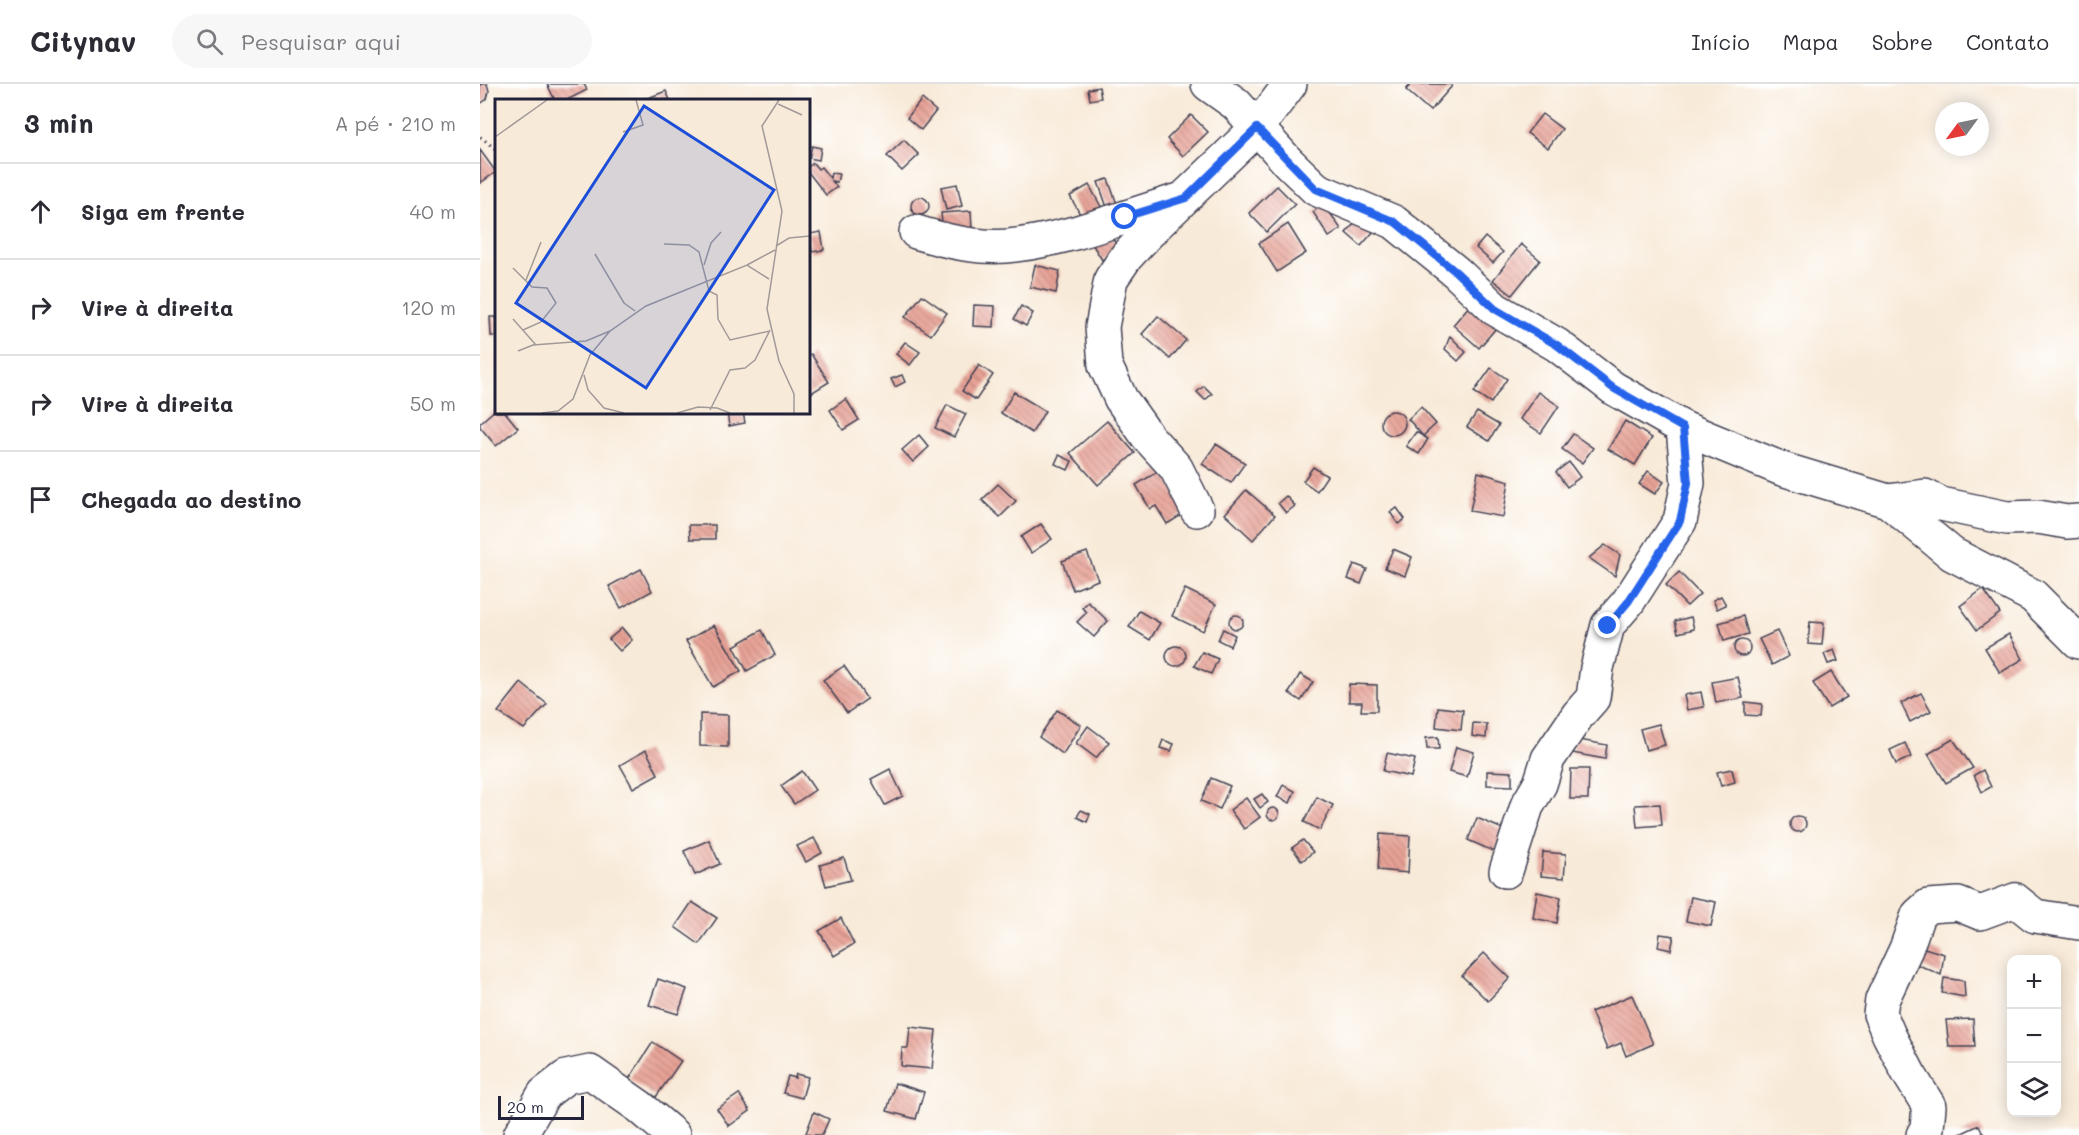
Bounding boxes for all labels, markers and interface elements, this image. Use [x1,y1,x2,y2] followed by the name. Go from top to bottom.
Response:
[172,14,592,68] search box
[30,23,136,59] text: Citynav
[193,25,226,58] icon: search
[241,27,401,56] text: Pesquisar aqui
[1691,28,1750,55] text: Início
[1783,28,1839,55] text: Mapa
[1872,28,1933,55] text: Sobre
[1966,28,2049,55] text: Contato
[495,99,810,414] inset map
[1935,102,1989,156] north arrow
[24,106,93,140] text: 3 min
[335,110,456,136] text: A pé · 210 m
[24,195,57,228] icon: ahead
[81,197,245,226] text: Siga em frente
[410,198,456,224] text: 40 m
[1111,203,1137,229] route start
[24,291,57,324] icon: right
[81,293,234,322] text: Vire à direita
[401,294,456,320] text: 120 m
[24,387,57,420] icon: right
[81,389,234,418] text: Vire à direita
[410,390,456,416] text: 50 m
[24,483,57,516] icon: arrive
[81,485,301,514] text: Chegada ao destino
[1594,612,1620,638] route end
[2007,955,2061,1117] map controls
[2007,955,2061,1009] button: +
[2007,1009,2061,1063] button: −
[2007,1063,2061,1117] button: layers
[498,1093,584,1120] scale bar
[507,1096,544,1117] text: 20 m

